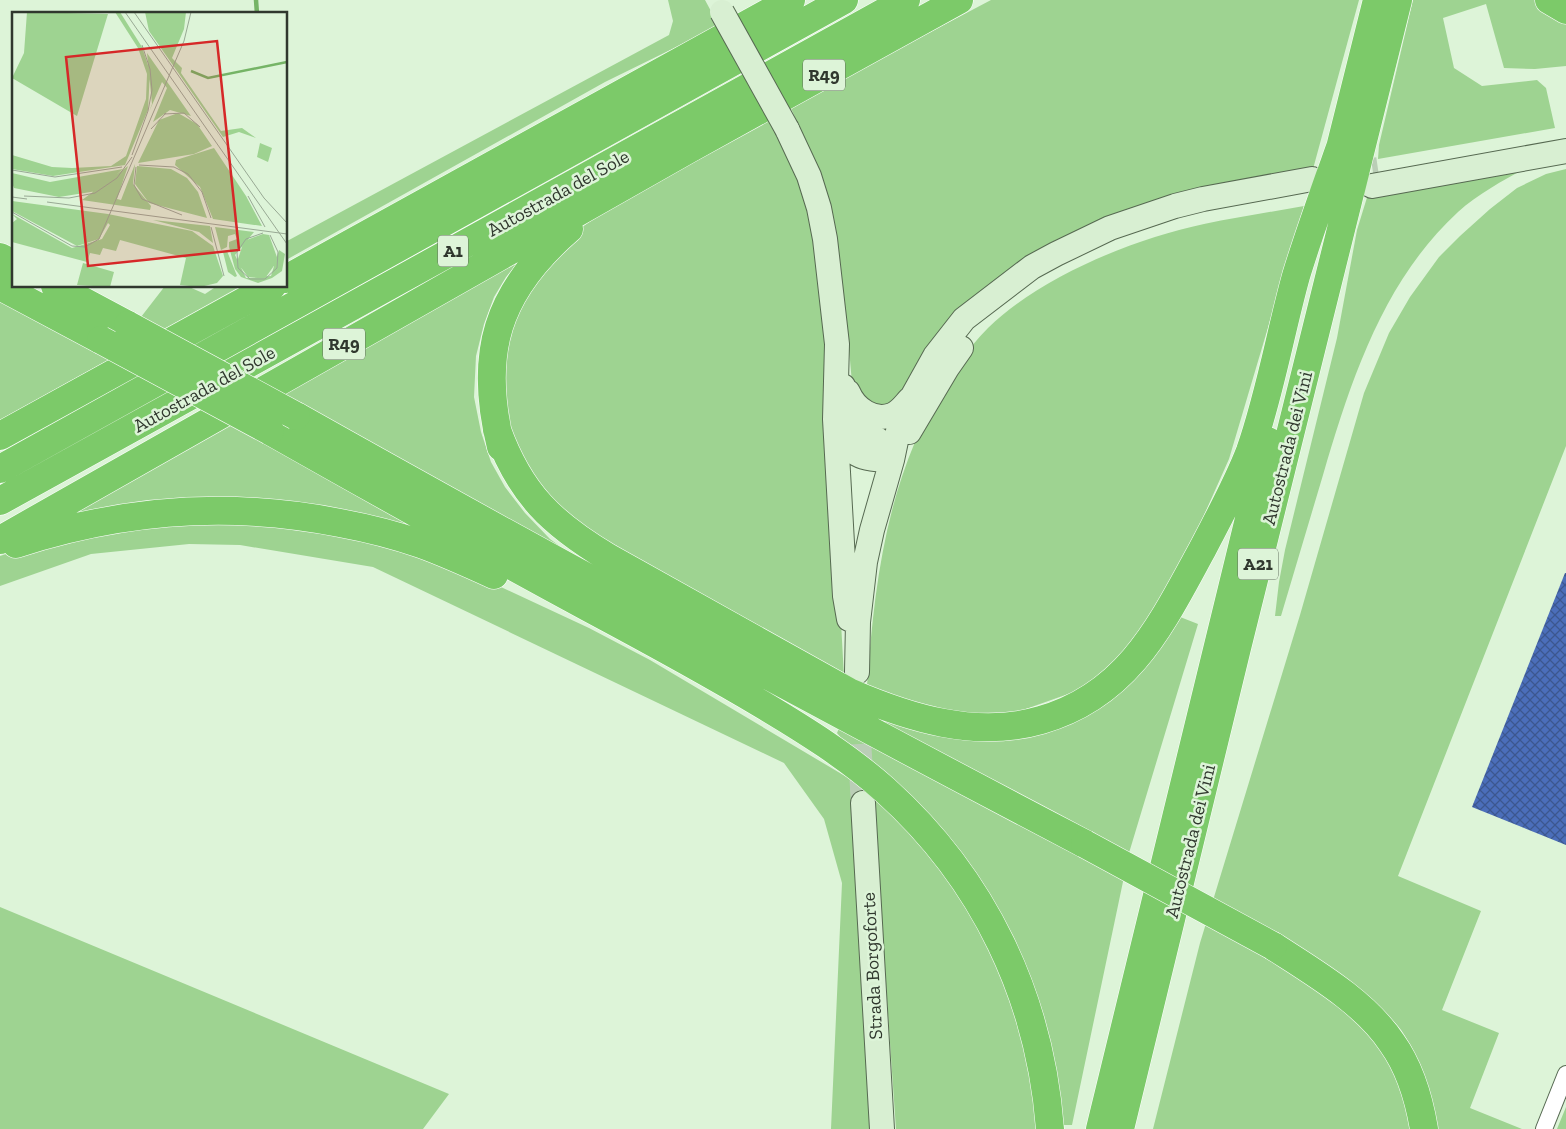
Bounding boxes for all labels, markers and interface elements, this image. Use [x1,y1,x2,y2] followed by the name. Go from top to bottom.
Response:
[12,12,288,288] inset map
[803,60,845,90] road number: R49
[483,144,633,241] street label: Autostrada del Sole
[438,236,468,266] road number: A1
[323,328,365,359] road number: R49
[129,340,279,437] street label: Autostrada del Sole
[1257,369,1317,527] street label: Autostrada dei Vini
[1238,548,1278,580] road number: A21
[1160,762,1220,920] street label: Autostrada dei Vini
[857,892,887,1040] street label: Strada Borgoforte

